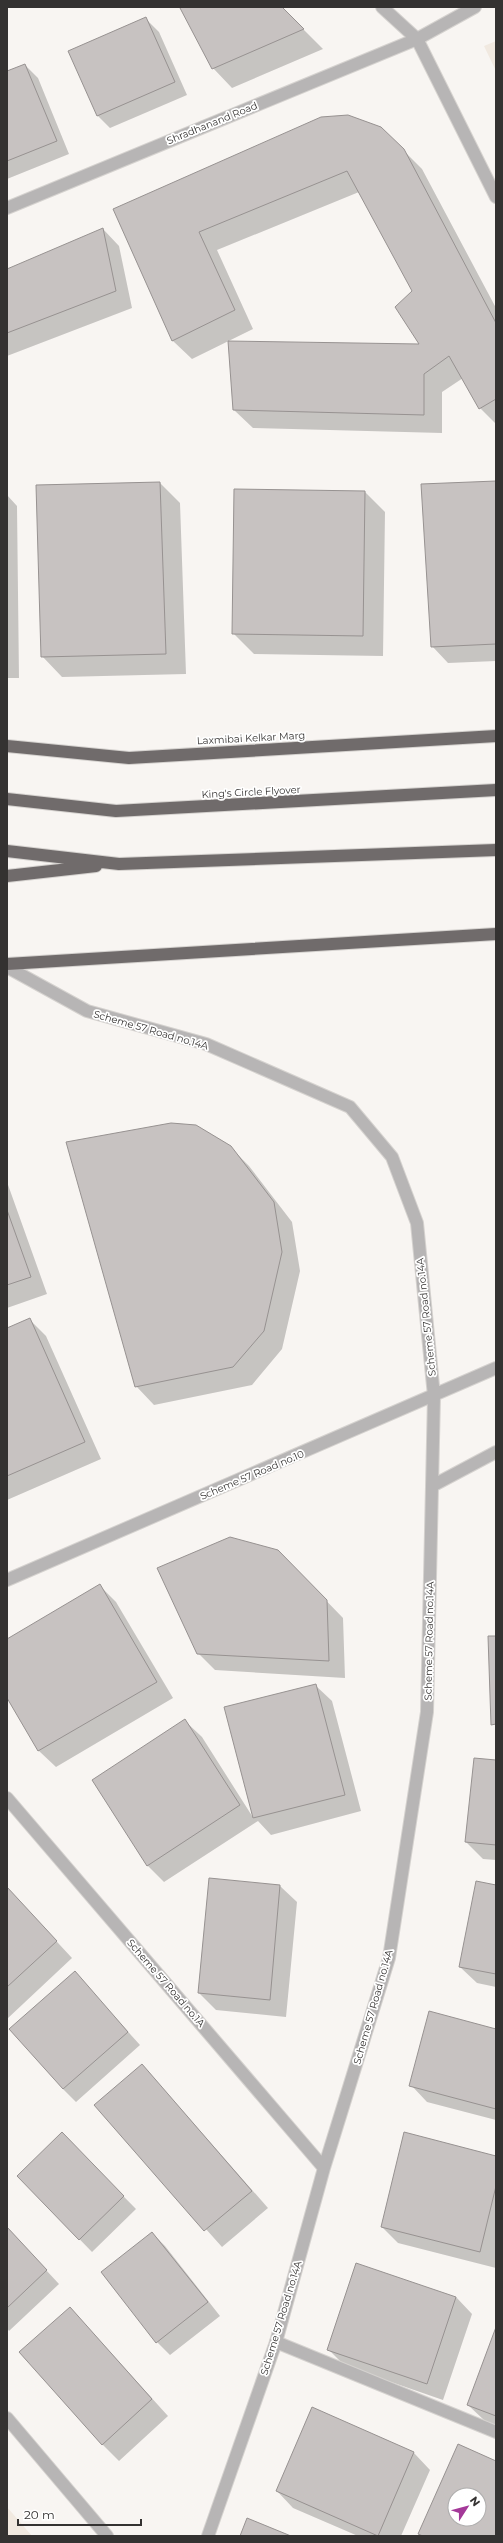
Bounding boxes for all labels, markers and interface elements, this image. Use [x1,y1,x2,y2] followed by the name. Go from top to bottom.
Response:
[165,99,259,147] street label: Shradhanand Road
[196,729,306,747] street label: Laxmibai Kelkar Marg
[201,783,301,801] street label: King's Circle Flyover
[92,1007,211,1053] street label: Scheme 57 Road no.14A
[413,1256,439,1377] street label: Scheme 57 Road no.14A
[198,1447,306,1503] street label: Scheme 57 Road no.10
[421,1581,437,1701] street label: Scheme 57 Road no.14A
[124,1936,208,2030] street label: Scheme 57 Road no.1A
[350,1947,396,2066] street label: Scheme 57 Road no.14A
[257,2258,305,2377] street label: Scheme 57 Road no.14A
[447,2487,487,2527] north arrow
[467,2493,483,2509] text: N
[18,2501,141,2527] scale bar
[24,2507,55,2522] text: 20 m

